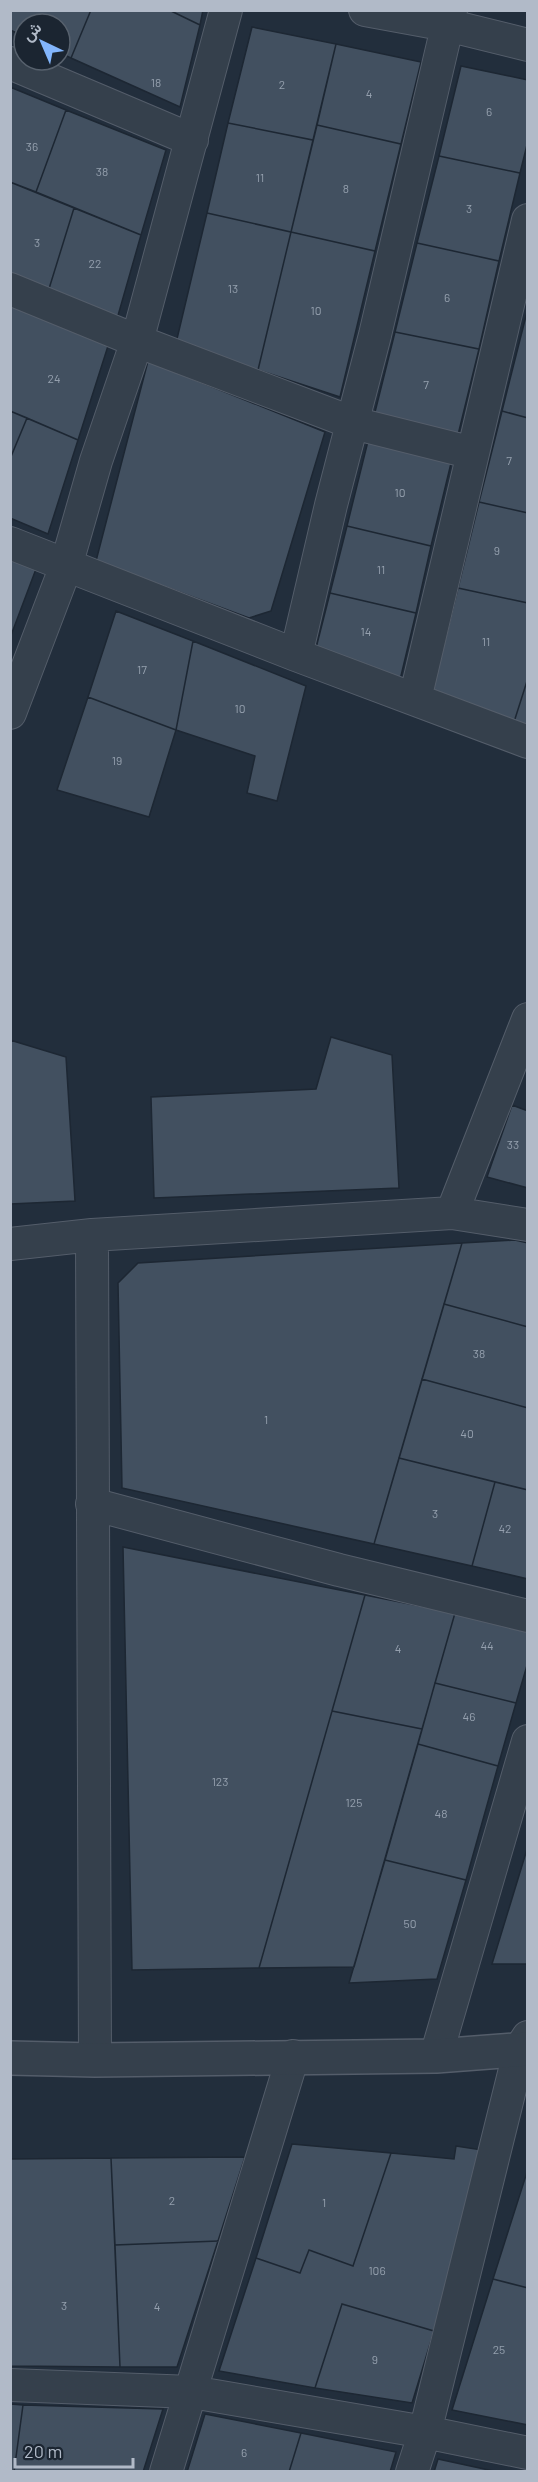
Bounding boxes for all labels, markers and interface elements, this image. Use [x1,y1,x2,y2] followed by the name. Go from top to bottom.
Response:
[12,12,72,72] north arrow
[18,17,45,45] text: ش
[151,75,161,89] house number: 18
[279,77,285,91] house number: 2
[366,86,372,100] house number: 4
[486,104,492,118] house number: 6
[26,139,38,153] house number: 36
[96,164,108,178] house number: 38
[256,170,264,184] house number: 11
[343,181,349,195] house number: 8
[466,201,472,215] house number: 3
[34,235,40,249] house number: 3
[89,256,101,270] house number: 22
[228,281,238,295] house number: 13
[444,290,450,304] house number: 6
[311,303,321,317] house number: 10
[47,371,61,385] house number: 24
[423,377,429,391] house number: 7
[506,453,512,467] house number: 7
[395,485,405,499] house number: 10
[494,543,500,557] house number: 9
[377,562,385,576] house number: 11
[361,624,371,638] house number: 14
[482,634,490,648] house number: 11
[137,662,147,676] house number: 17
[235,701,245,715] house number: 10
[112,753,122,767] house number: 19
[507,1137,519,1151] house number: 33
[473,1346,485,1360] house number: 38
[264,1412,268,1426] house number: 1
[460,1426,474,1440] house number: 40
[432,1506,438,1520] house number: 3
[498,1521,512,1535] house number: 42
[480,1638,494,1652] house number: 44
[395,1641,401,1655] house number: 4
[463,1709,475,1723] house number: 46
[212,1774,228,1788] house number: 123
[346,1795,362,1809] house number: 125
[435,1806,447,1820] house number: 48
[404,1916,416,1930] house number: 50
[169,2193,175,2207] house number: 2
[322,2195,326,2209] house number: 1
[368,2263,386,2277] house number: 106
[61,2298,67,2312] house number: 3
[154,2299,160,2313] house number: 4
[493,2342,505,2356] house number: 25
[372,2352,378,2366] house number: 9
[15,2431,134,2469] scale bar
[24,2440,62,2462] text: 20 m
[241,2445,247,2459] house number: 6

